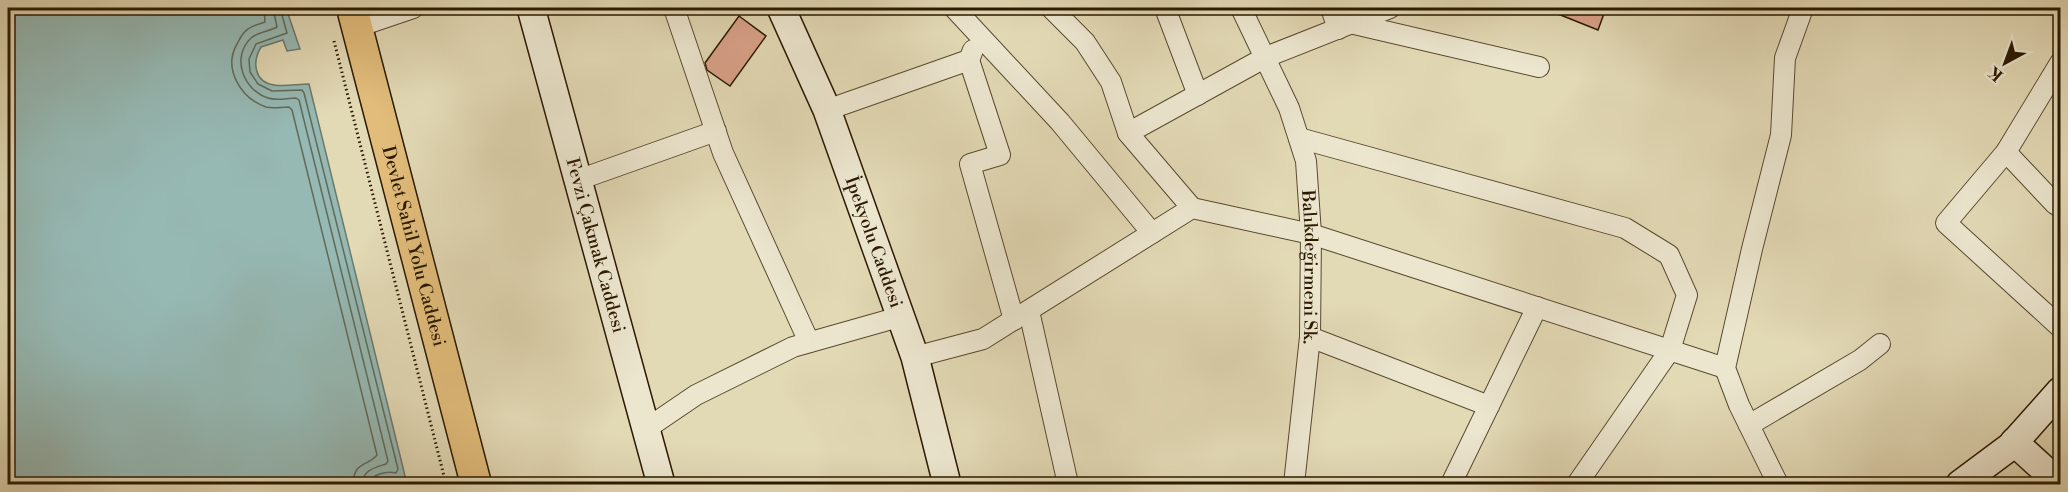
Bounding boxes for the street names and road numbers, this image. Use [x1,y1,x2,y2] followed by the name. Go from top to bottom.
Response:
[376,143,451,349] street label: Devlet Sahil Yolu Caddesi
[560,155,630,336] street label: Fevzi Çakmak Caddesi
[840,173,908,311] street label: İpekyolu Caddesi
[1296,188,1322,346] street label: Balıkdeğirmeni Sk.

